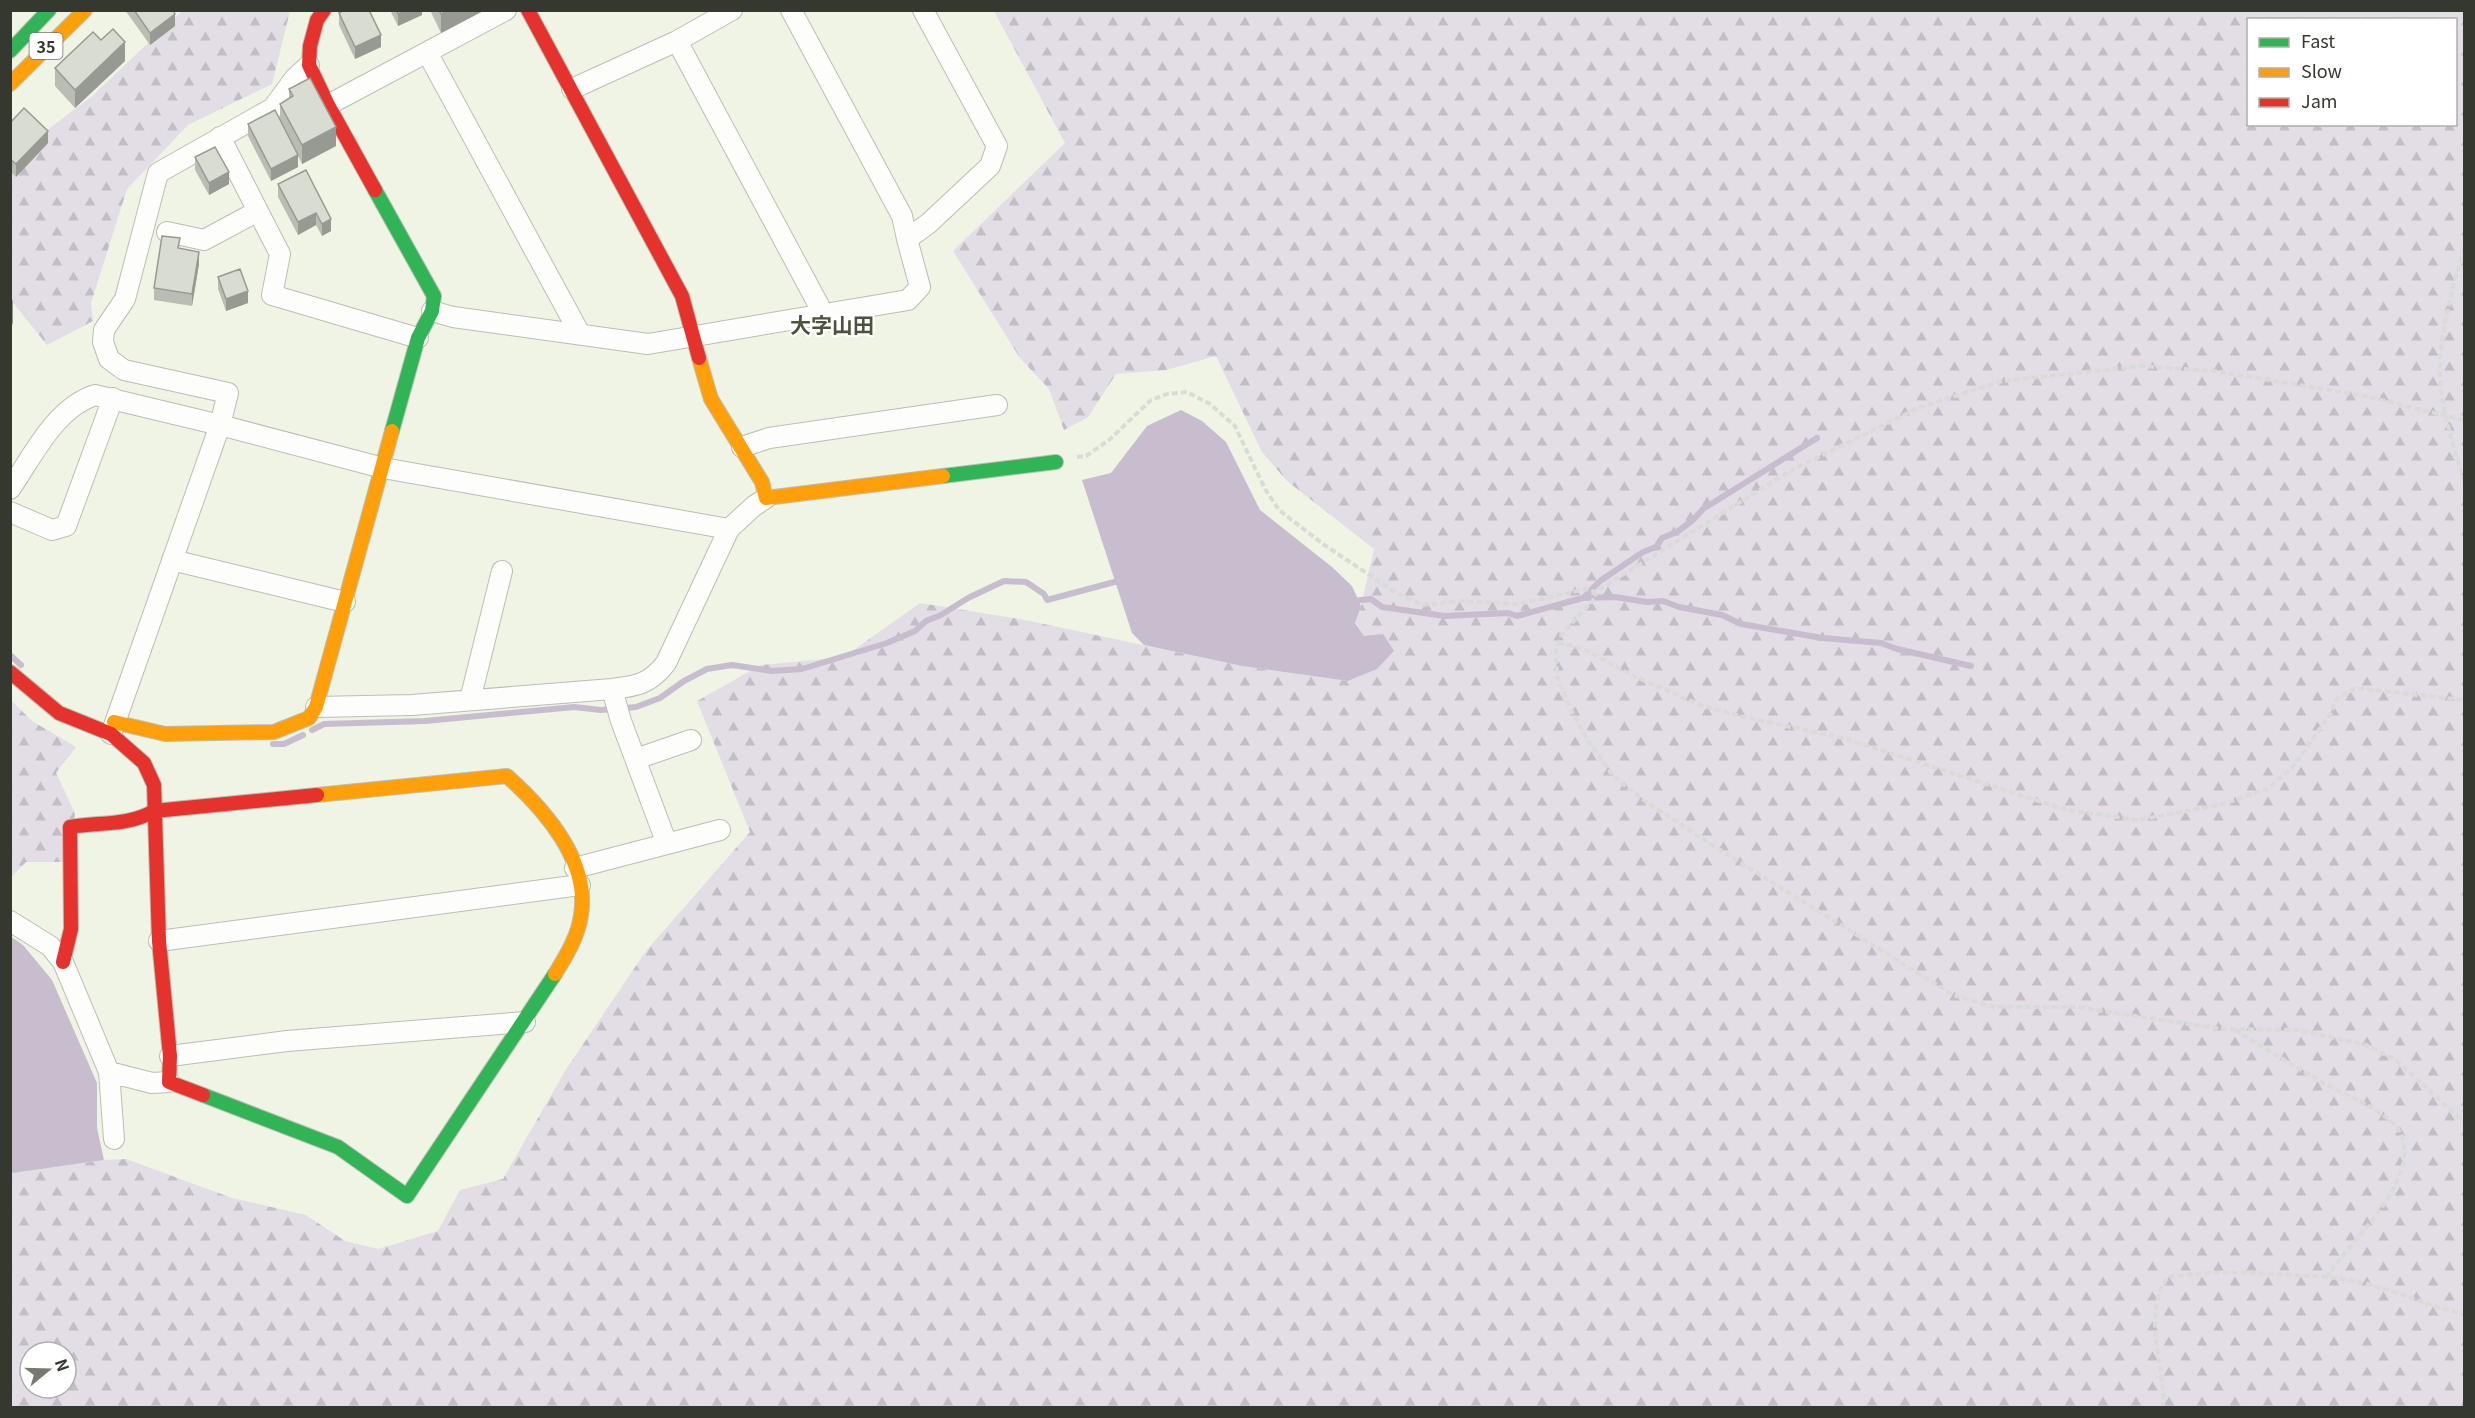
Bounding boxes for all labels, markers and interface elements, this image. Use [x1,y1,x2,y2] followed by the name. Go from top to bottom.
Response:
[2247,18,2457,126] legend
[2301,27,2335,53] text: Fast
[30,33,63,59] road number: 35
[2301,57,2342,83] text: Slow
[2301,87,2337,113] text: Jam
[790,309,874,339] district label: 大字山田
[18,1340,78,1400] north arrow
[50,1355,76,1374] text: N

